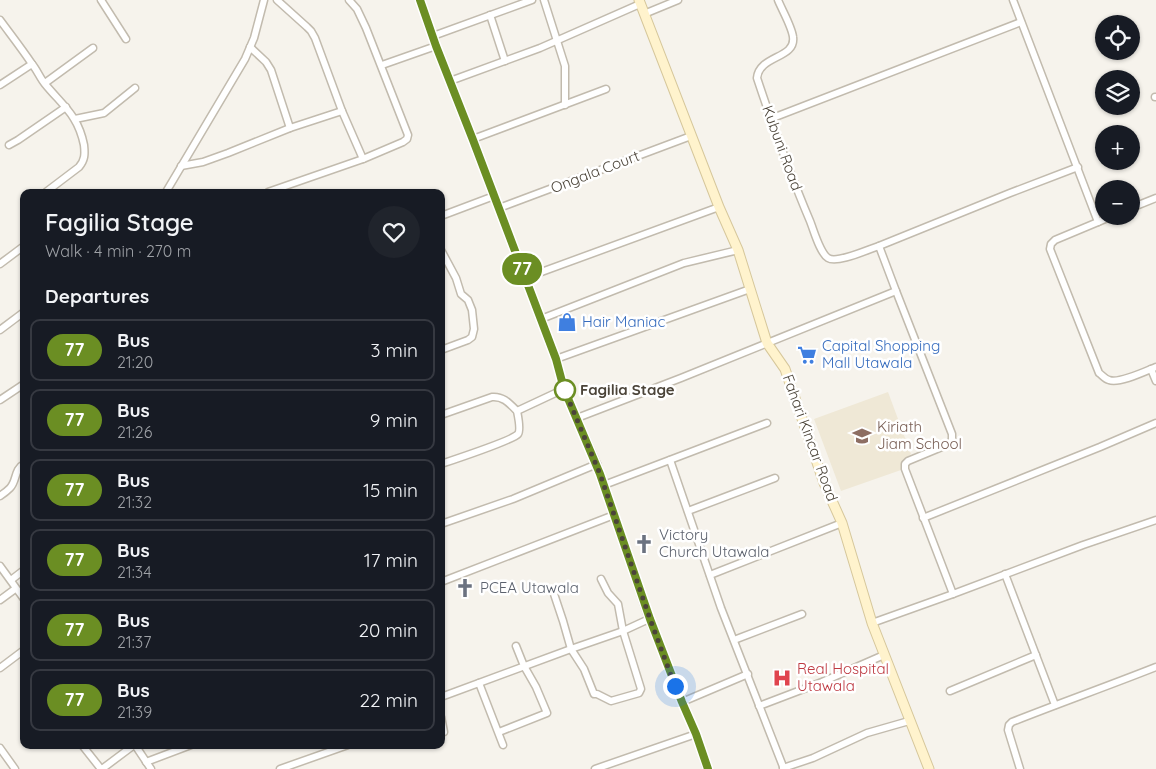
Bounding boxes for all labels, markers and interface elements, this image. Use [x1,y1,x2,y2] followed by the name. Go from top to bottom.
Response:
[1095,15,1140,225] map controls
[1095,15,1140,60] button: locate
[1095,70,1140,115] button: layers
[758,103,807,193] street label: Kubuni Road
[1095,125,1140,170] button: +
[548,146,642,197] street label: Ongala Court
[1095,180,1140,225] button: −
[368,206,420,258] button: heart
[45,207,194,237] text: Fagilia Stage
[45,241,191,261] text: Walk · 4 min · 270 m
[500,253,544,285] line badge: 77
[512,257,532,280] text: 77
[45,284,149,308] text: Departures
[556,311,578,333] shop icon: Hair Maniac
[582,312,665,331] place label: Hair Maniac
[117,328,150,352] text: Bus
[822,336,940,372] place label: Capital Shopping Mall Utawala
[65,338,84,361] text: 77
[370,338,418,362] text: 3 min
[796,344,818,366] supermarket icon: Capital Shopping Mall Utawala
[117,352,153,372] text: 21:20
[779,372,842,504] street label: Fahari Kincar Road
[554,379,576,401] marker: Fagilia Stage
[580,380,675,399] place label: Fagilia Stage
[117,398,150,422] text: Bus
[65,408,84,431] text: 77
[370,408,418,432] text: 9 min
[877,417,962,453] place label: Kiriath Jiam School
[117,422,152,442] text: 21:26
[851,425,873,447] school or university icon: Kiriath Jiam School
[117,468,150,492] text: Bus
[65,478,84,501] text: 77
[363,478,418,502] text: 15 min
[117,492,152,512] text: 21:32
[659,525,769,561] place label: Victory Church Utawala
[633,533,655,555] church icon: Victory Church Utawala
[117,538,150,562] text: Bus
[65,548,84,571] text: 77
[364,548,418,572] text: 17 min
[117,562,152,582] text: 21:34
[454,577,476,599] church icon: PCEA Utawala
[480,578,579,597] place label: PCEA Utawala
[117,608,150,632] text: Bus
[65,618,84,641] text: 77
[359,618,418,642] text: 20 min
[117,632,151,652] text: 21:37
[797,659,889,695] place label: Real Hospital Utawala
[771,667,793,689] hospital icon: Real Hospital Utawala
[663,674,688,699] your location
[117,678,150,702] text: Bus
[65,688,84,711] text: 77
[359,688,418,712] text: 22 min
[117,702,152,722] text: 21:39

